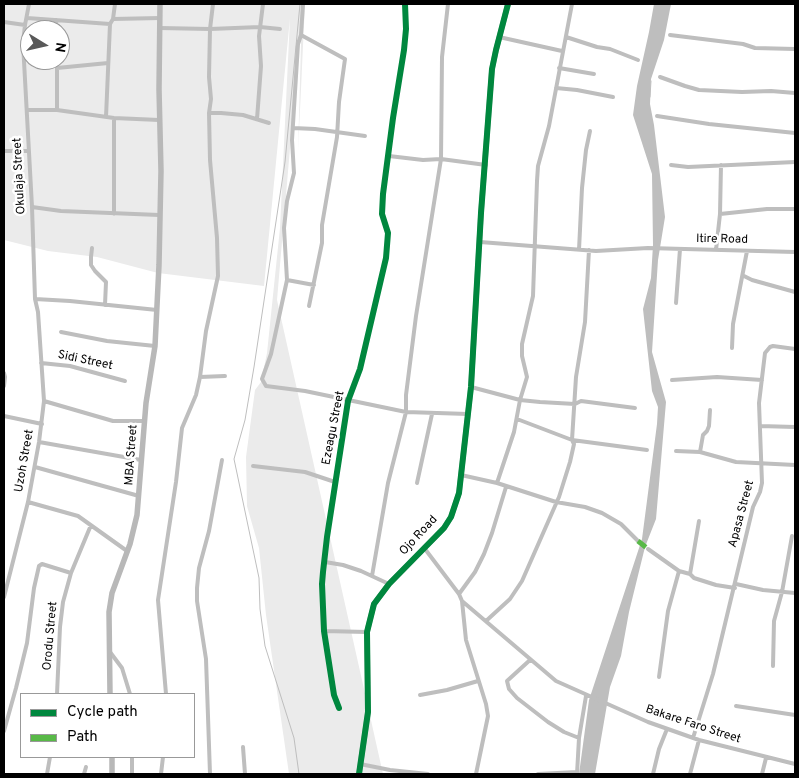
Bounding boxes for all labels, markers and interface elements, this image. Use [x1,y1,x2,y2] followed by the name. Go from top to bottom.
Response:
[20,20,70,70] north arrow
[50,41,69,54] text: N
[11,137,29,215] street label: Okulaja Street
[696,232,748,248] street label: Itire Road
[56,348,114,374] street label: Sidi Street
[320,390,348,466] street label: Ezeagu Street
[123,424,141,486] street label: MBA Street
[12,428,38,494] street label: Uzoh Street
[726,479,758,549] street label: Apasa Street
[397,513,441,559] street label: Ojo Road
[41,601,61,671] street label: Orodu Street
[20,693,195,758] legend
[67,703,138,722] text: Cycle path
[643,703,743,747] street label: Bakare Faro Street
[67,728,98,747] text: Path

